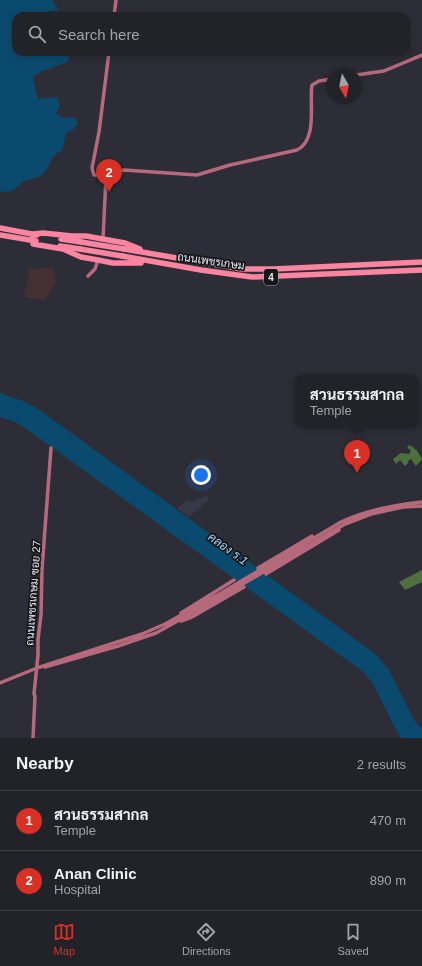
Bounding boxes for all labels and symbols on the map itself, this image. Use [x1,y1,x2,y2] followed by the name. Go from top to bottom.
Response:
[326,68,362,104] north arrow
[96,159,122,192] pin: 2
[177,250,245,272] street label: ถนนเพชรเกษม
[264,269,278,285] road number: 4
[344,440,370,473] pin: 1
[191,465,211,485] your location
[205,530,251,568] water label: คลอง ร.1
[23,540,43,646] street label: ถนนเพชรเกษม ซอย 27

